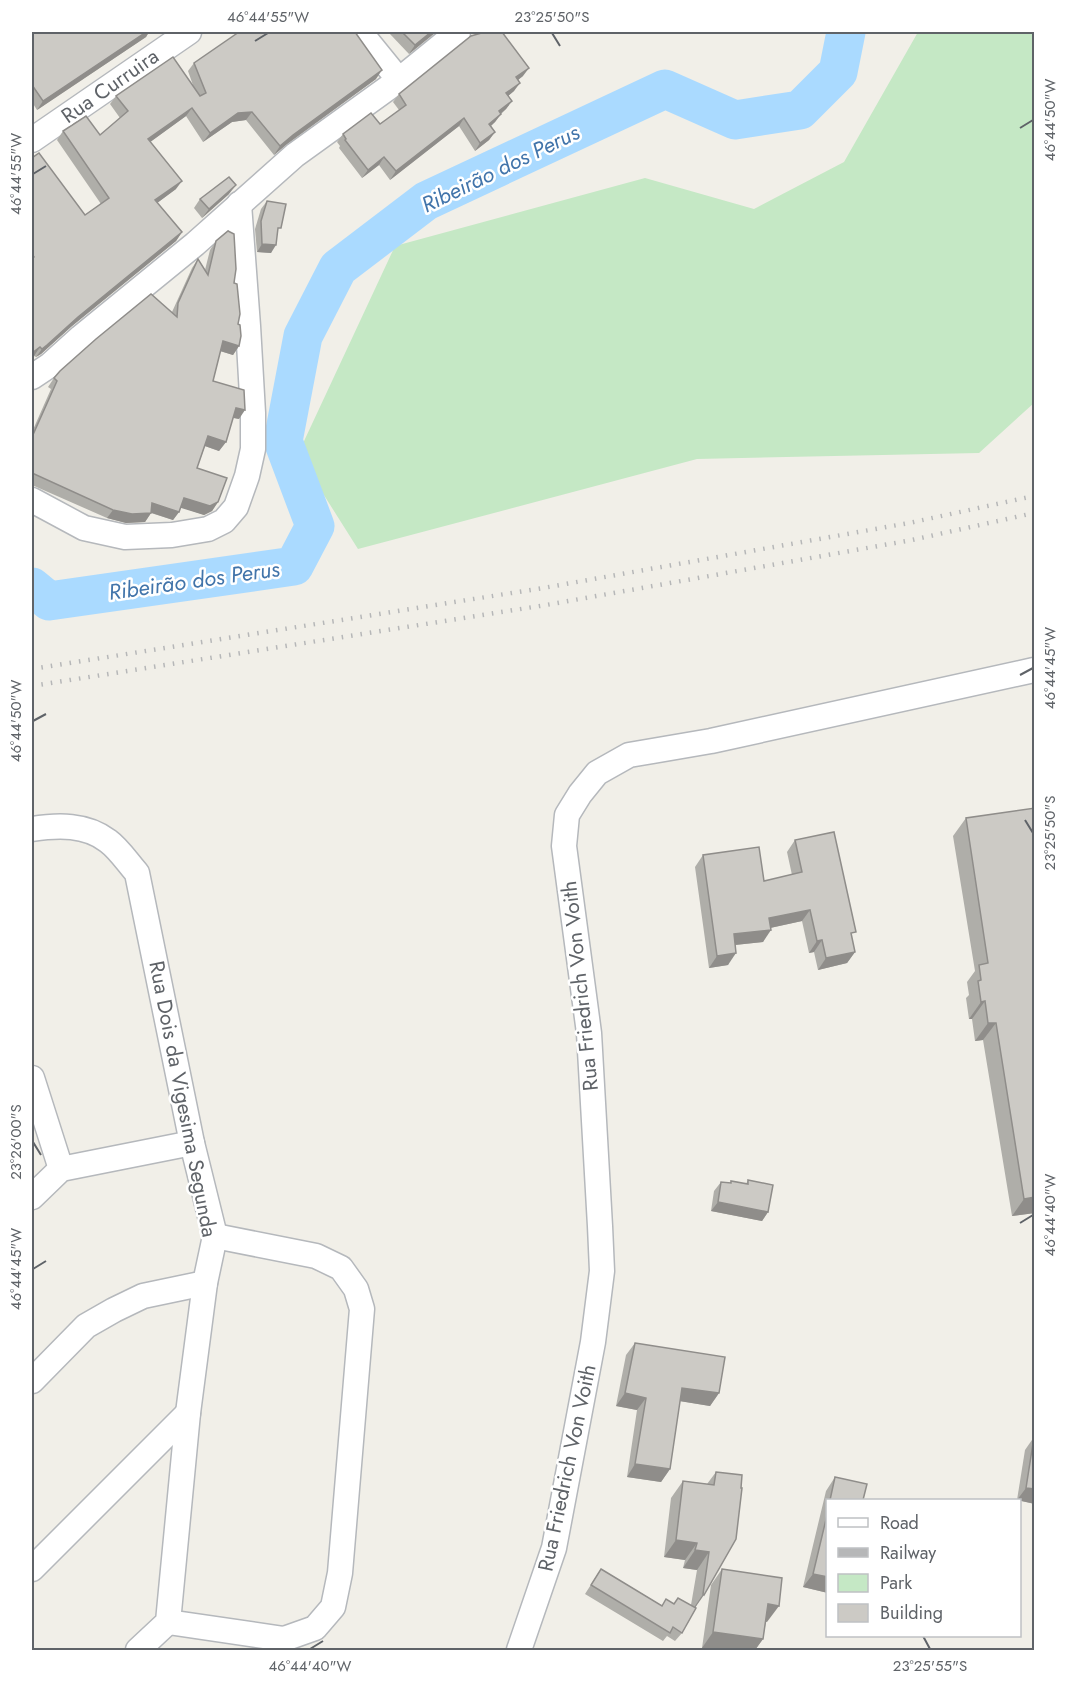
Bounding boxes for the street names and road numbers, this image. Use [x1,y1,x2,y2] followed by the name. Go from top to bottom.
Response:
[55,41,165,131] street label: Rua Curruira
[554,880,606,1092] street label: Rua Friedrich Von Voith
[141,958,225,1240] street label: Rua Dois da Vigesima Segunda
[530,1362,604,1574] street label: Rua Friedrich Von Voith

